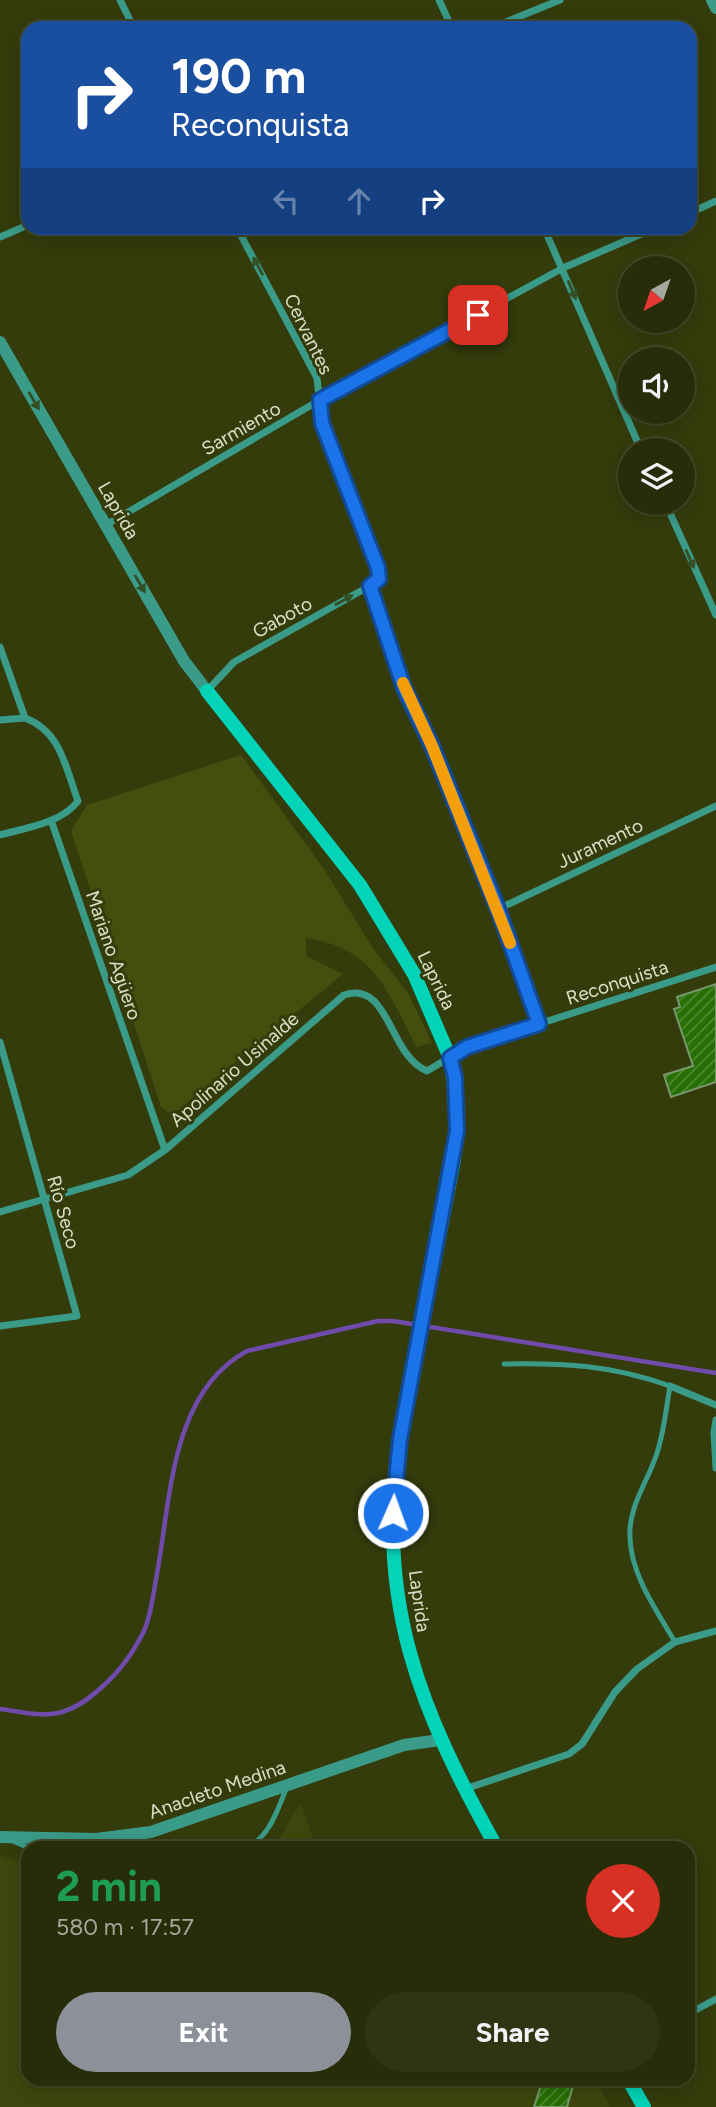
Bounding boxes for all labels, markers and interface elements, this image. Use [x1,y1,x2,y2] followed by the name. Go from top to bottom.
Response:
[171,46,306,105] text: 190 m
[56,49,147,140] icon: right
[171,106,349,144] text: Reconquista
[267,182,305,220] icon: left
[340,182,378,220] icon: ahead
[413,182,451,220] icon: right
[252,256,264,276] one-way arrow
[618,256,695,332] north arrow
[618,256,695,515] map controls
[567,279,578,300] one-way arrow
[448,285,508,345] pin
[279,290,338,378] street label: Cervantes
[459,296,497,334] icon: arrive
[618,347,695,424] button: sound
[28,391,40,411] one-way arrow
[198,397,285,460] street label: Sarmiento
[618,438,695,515] button: layers
[93,477,144,543] street label: Laprida
[684,549,696,569] one-way arrow
[134,574,146,594] one-way arrow
[248,592,316,643] street label: Gaboto
[335,594,354,606] one-way arrow
[554,814,647,873] street label: Juramento
[81,888,146,1023] street label: Mariano Agüero
[413,947,461,1013] street label: Laprida
[563,955,671,1010] street label: Reconquista
[165,1007,303,1132] street label: Apolinario Usinalde
[42,1173,85,1252] street label: Río Seco
[356,1476,430,1550] position arrow
[404,1569,435,1634] street label: Laprida
[146,1755,289,1824] street label: Anacleto Medina
[56,1861,162,1912] text: 2 min
[586,1864,660,1938] button: close
[56,1913,194,1941] text: 580 m · 17:57
[56,1992,351,2072] button: Exit
[365,1992,660,2072] button: Share

